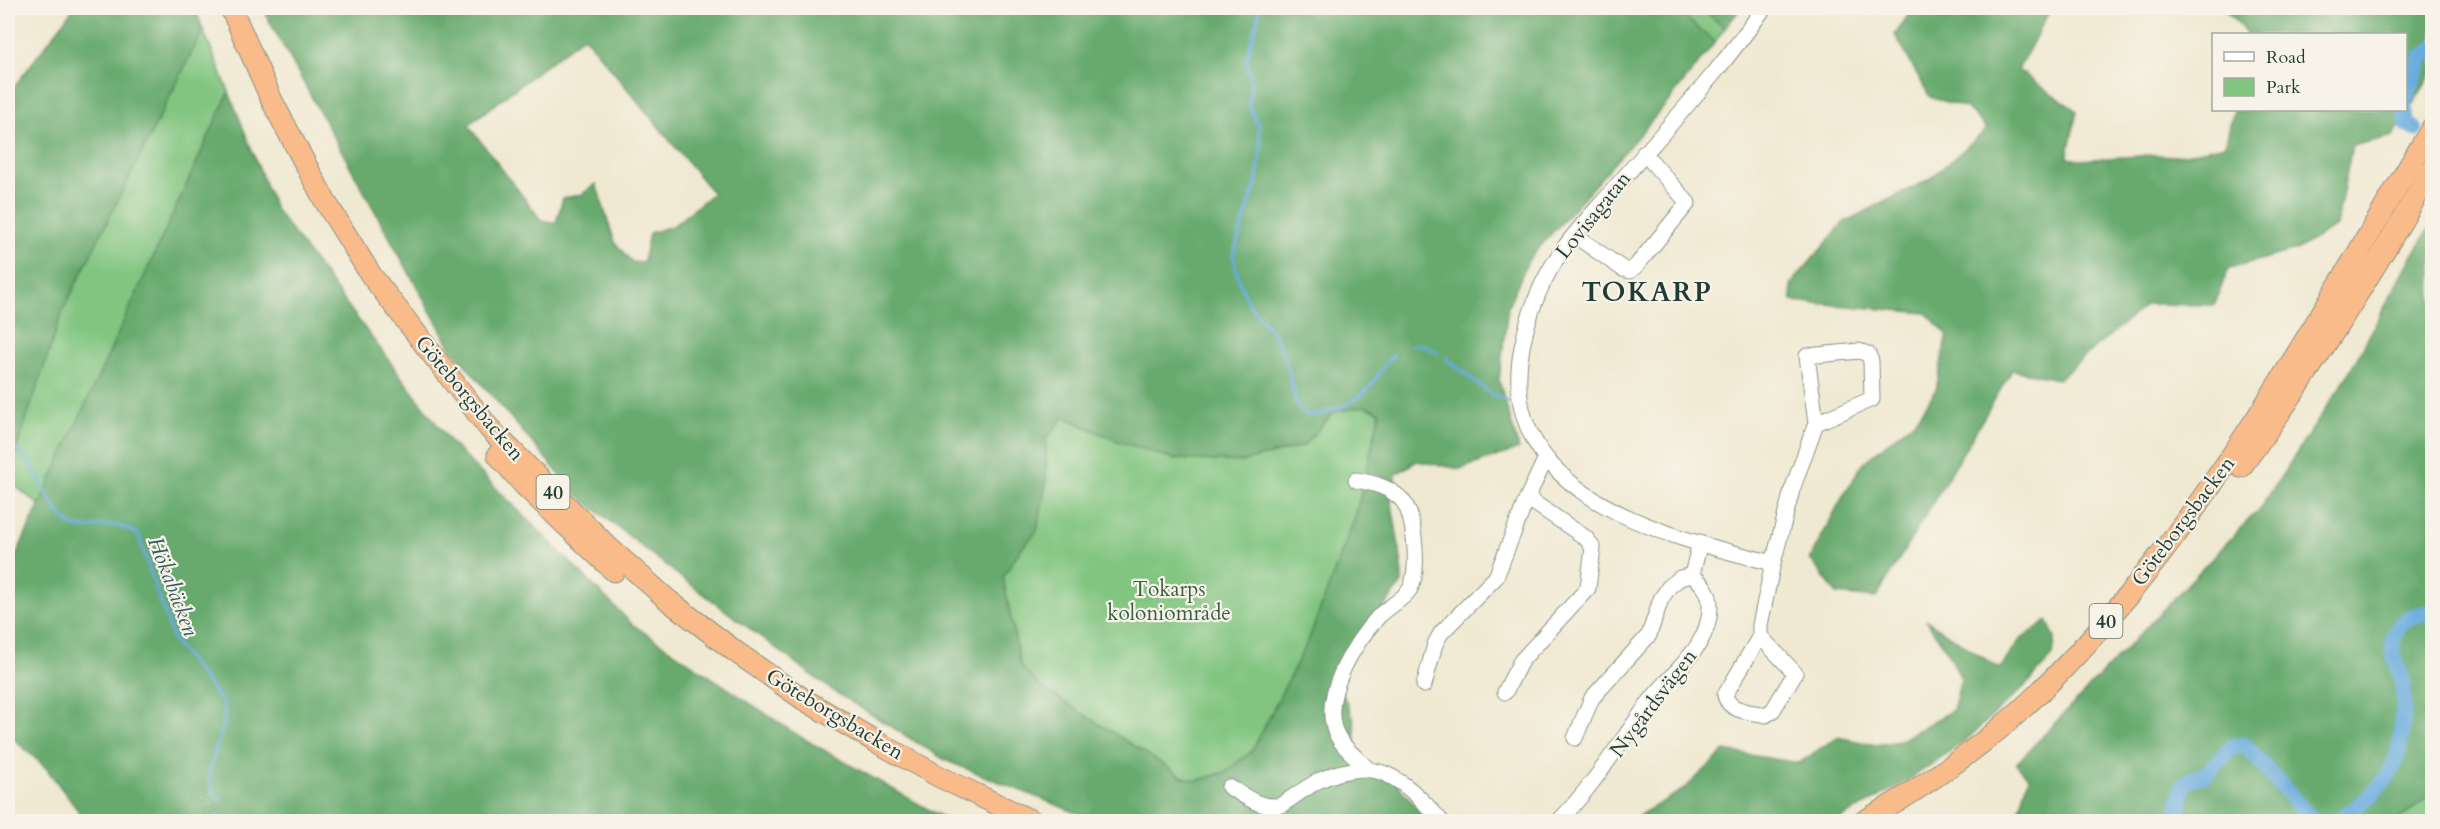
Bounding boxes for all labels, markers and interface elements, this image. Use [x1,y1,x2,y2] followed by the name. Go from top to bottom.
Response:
[2212,33,2407,111] legend
[2266,45,2306,70] text: Road
[2266,75,2301,100] text: Park
[1549,165,1638,265] street label: Lovisagatan
[1582,274,1712,311] district label: TOKARP
[408,329,531,467] street label: Göteborgsbacken
[2125,450,2242,592] street label: Göteborgsbacken
[536,475,570,509] road number: 40
[140,532,206,641] water label: Hökabäcken
[1107,575,1231,628] park label: Tokarps koloniområde
[2090,604,2122,638] road number: 40
[1603,643,1704,763] street label: Nygårdsvägen
[760,662,909,767] street label: Göteborgsbacken

